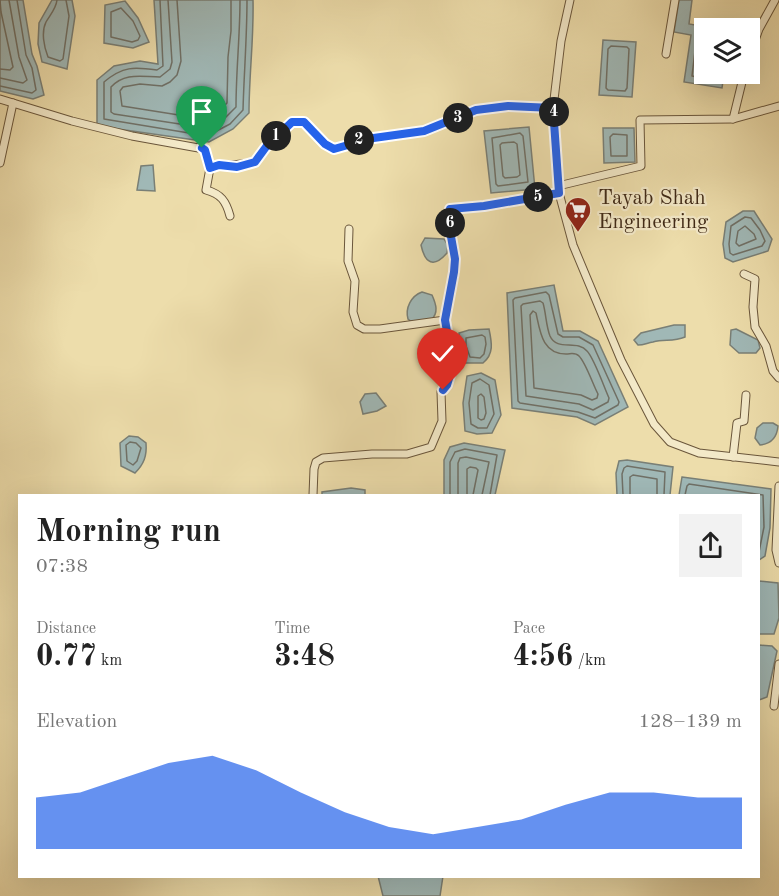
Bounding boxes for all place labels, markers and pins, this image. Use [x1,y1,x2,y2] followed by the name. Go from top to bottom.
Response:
[176,86,227,148] pin
[539,97,569,127] pin: 4
[443,103,473,133] pin: 3
[261,121,291,151] pin: 1
[344,125,374,155] pin: 2
[523,182,553,212] pin: 5
[598,188,709,233] place label: Tayab Shah Engineering
[563,195,593,233] supermarket icon: Tayab Shah Engineering
[435,208,465,238] pin: 6
[417,328,468,390] pin

